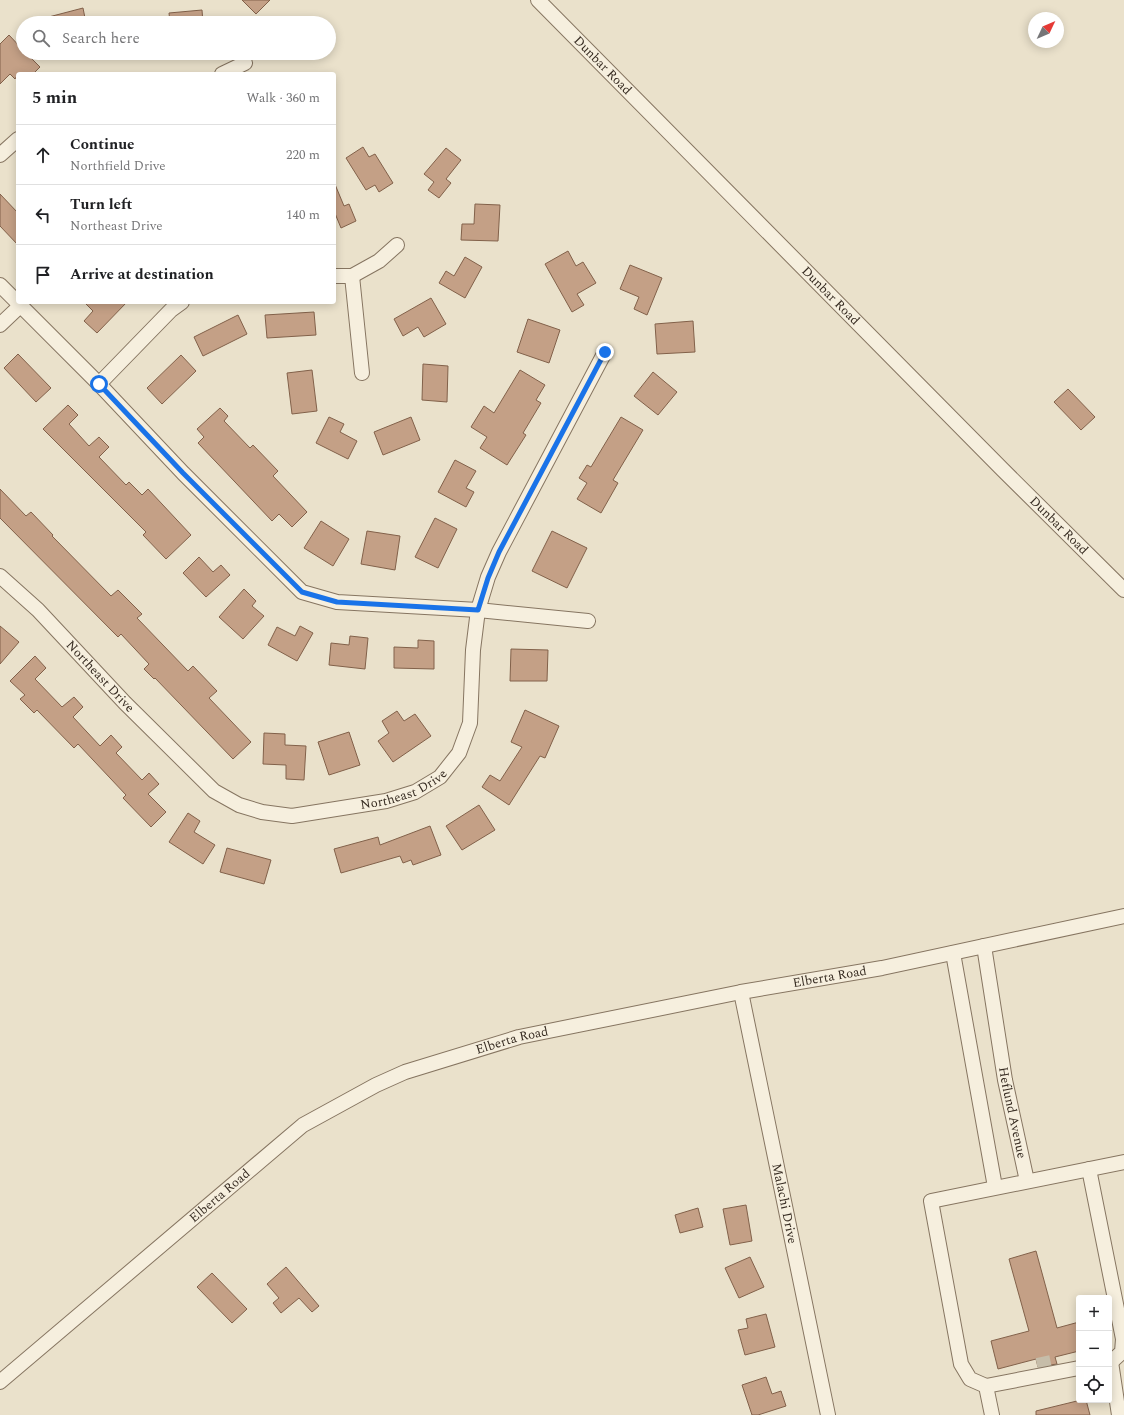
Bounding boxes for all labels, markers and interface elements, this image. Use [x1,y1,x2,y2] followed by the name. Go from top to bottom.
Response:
[1028,12,1064,48] north arrow
[16,16,336,60] search box
[30,27,52,49] icon: search
[62,27,140,50] text: Search here
[569,31,637,100] street label: Dunbar Road
[32,85,77,111] text: 5 min
[246,88,320,108] text: Walk · 360 m
[70,133,135,156] text: Continue
[32,144,54,166] icon: ahead
[286,145,320,165] text: 220 m
[70,156,166,176] text: Northfield Drive
[70,193,132,216] text: Turn left
[32,204,54,226] icon: left
[286,205,320,225] text: 140 m
[70,216,163,236] text: Northeast Drive
[797,262,865,330] street label: Dunbar Road
[70,263,214,286] text: Arrive at destination
[32,264,54,286] icon: arrive
[596,343,614,361] route end
[90,375,108,393] route start
[1025,492,1093,559] street label: Dunbar Road
[61,636,139,717] street label: Northeast Drive
[359,765,452,815] street label: Northeast Drive
[791,961,868,993] street label: Elberta Road
[473,1021,550,1060] street label: Elberta Road
[993,1065,1032,1160] street label: Heflund Avenue
[766,1161,803,1246] street label: Malachi Drive
[185,1164,255,1227] street label: Elberta Road
[1076,1295,1112,1403] map controls
[1076,1295,1112,1331] button: +
[1076,1331,1112,1367] button: −
[1076,1367,1112,1403] button: locate

